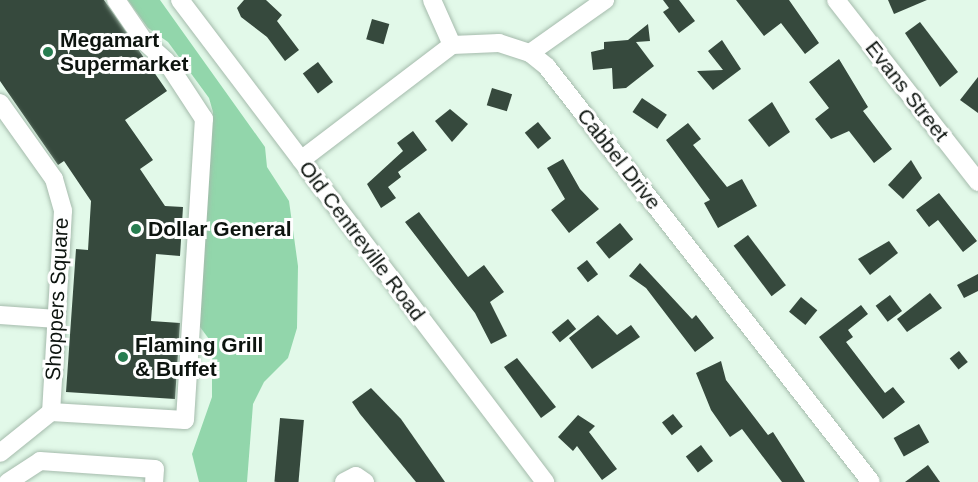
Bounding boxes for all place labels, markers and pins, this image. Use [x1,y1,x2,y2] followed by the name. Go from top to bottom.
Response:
[60,27,188,77] place label: Megamart Supermarket
[41,45,55,59] marker: Megamart Supermarket
[148,216,292,242] place label: Dollar General
[129,222,143,236] marker: Dollar General
[135,332,263,382] place label: Flaming Grill & Buffet
[116,350,130,364] marker: Flaming Grill & Buffet

